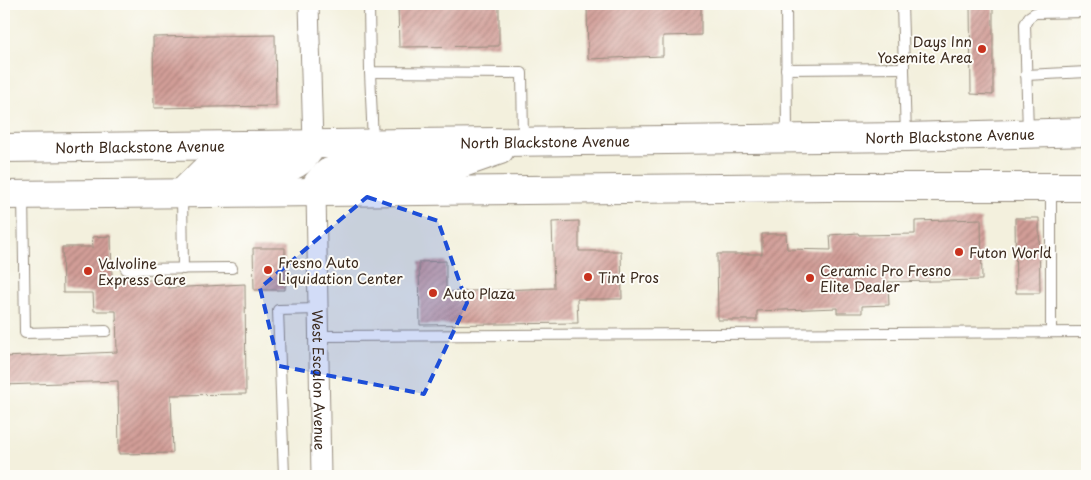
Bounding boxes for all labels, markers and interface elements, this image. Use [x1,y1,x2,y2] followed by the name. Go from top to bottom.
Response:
[877,31,972,68] place label: Days Inn Yosemite Area
[976,43,988,55] marker: Days Inn Yosemite Area
[865,123,1035,148] street label: North Blackstone Avenue
[460,130,630,153] street label: North Blackstone Avenue
[55,135,225,158] street label: North Blackstone Avenue
[969,242,1052,263] place label: Futon World
[953,246,965,258] marker: Futon World
[278,252,403,289] place label: Fresno Auto Liquidation Center
[98,253,186,290] place label: Valvoline Express Care
[820,260,951,297] place label: Ceramic Pro Fresno Elite Dealer
[262,264,274,276] marker: Fresno Auto Liquidation Center
[82,265,94,277] marker: Valvoline Express Care
[598,267,659,288] place label: Tint Pros
[582,271,594,283] marker: Tint Pros
[804,272,816,284] marker: Ceramic Pro Fresno Elite Dealer
[443,283,515,304] place label: Auto Plaza
[427,287,439,299] marker: Auto Plaza
[308,309,331,451] street label: West Escalon Avenue

